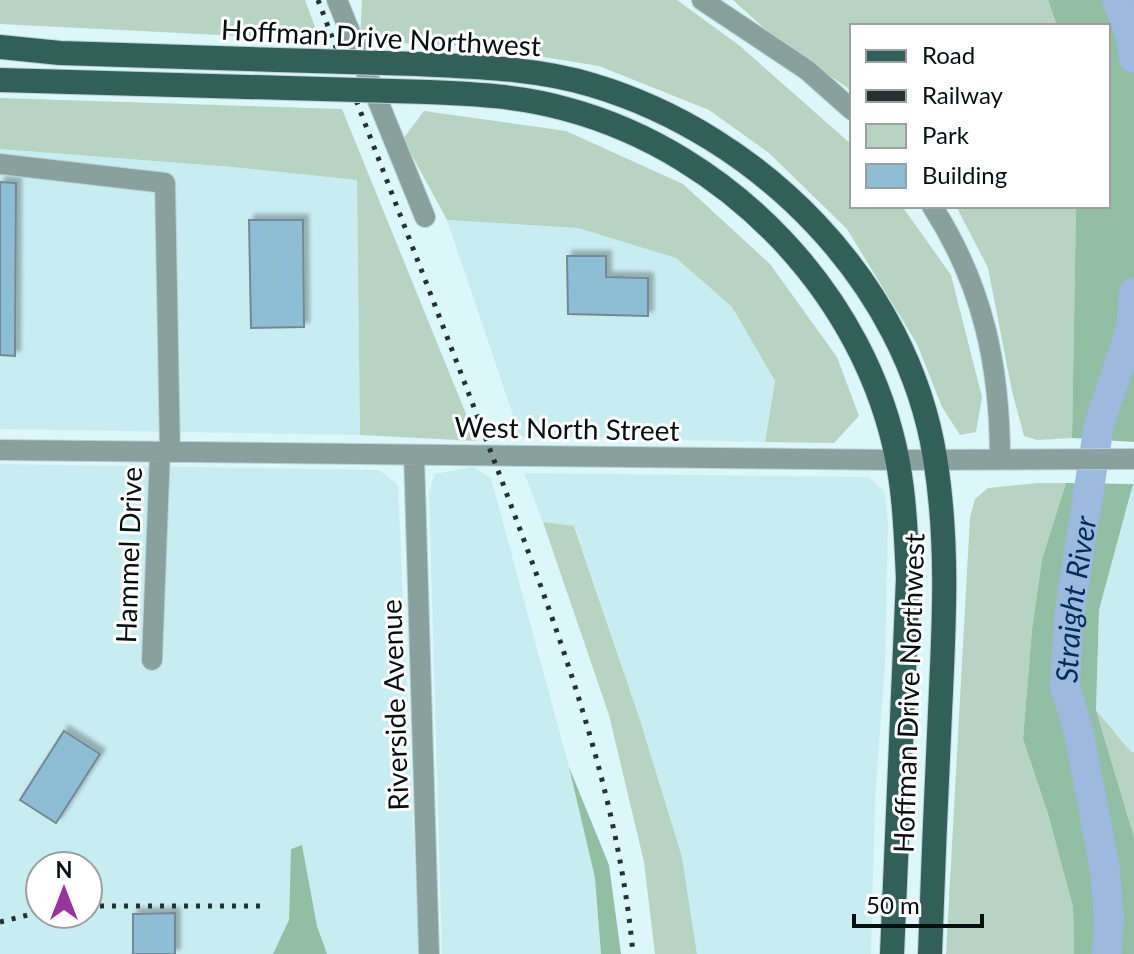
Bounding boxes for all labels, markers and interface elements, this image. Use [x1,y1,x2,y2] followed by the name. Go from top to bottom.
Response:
[220,12,542,62] street label: Hoffman Drive Northwest
[850,24,1110,208] legend
[922,40,975,69] text: Road
[922,80,1004,109] text: Railway
[922,120,970,149] text: Park
[922,160,1007,189] text: Building
[454,409,680,447] street label: West North Street
[108,466,148,644] street label: Hammel Drive
[1047,513,1103,684] water label: Straight River
[885,532,931,854] street label: Hoffman Drive Northwest
[373,599,415,811] street label: Riverside Avenue
[24,850,104,930] north arrow
[56,856,72,883] text: N
[854,878,982,928] scale bar
[866,890,920,919] text: 50 m

